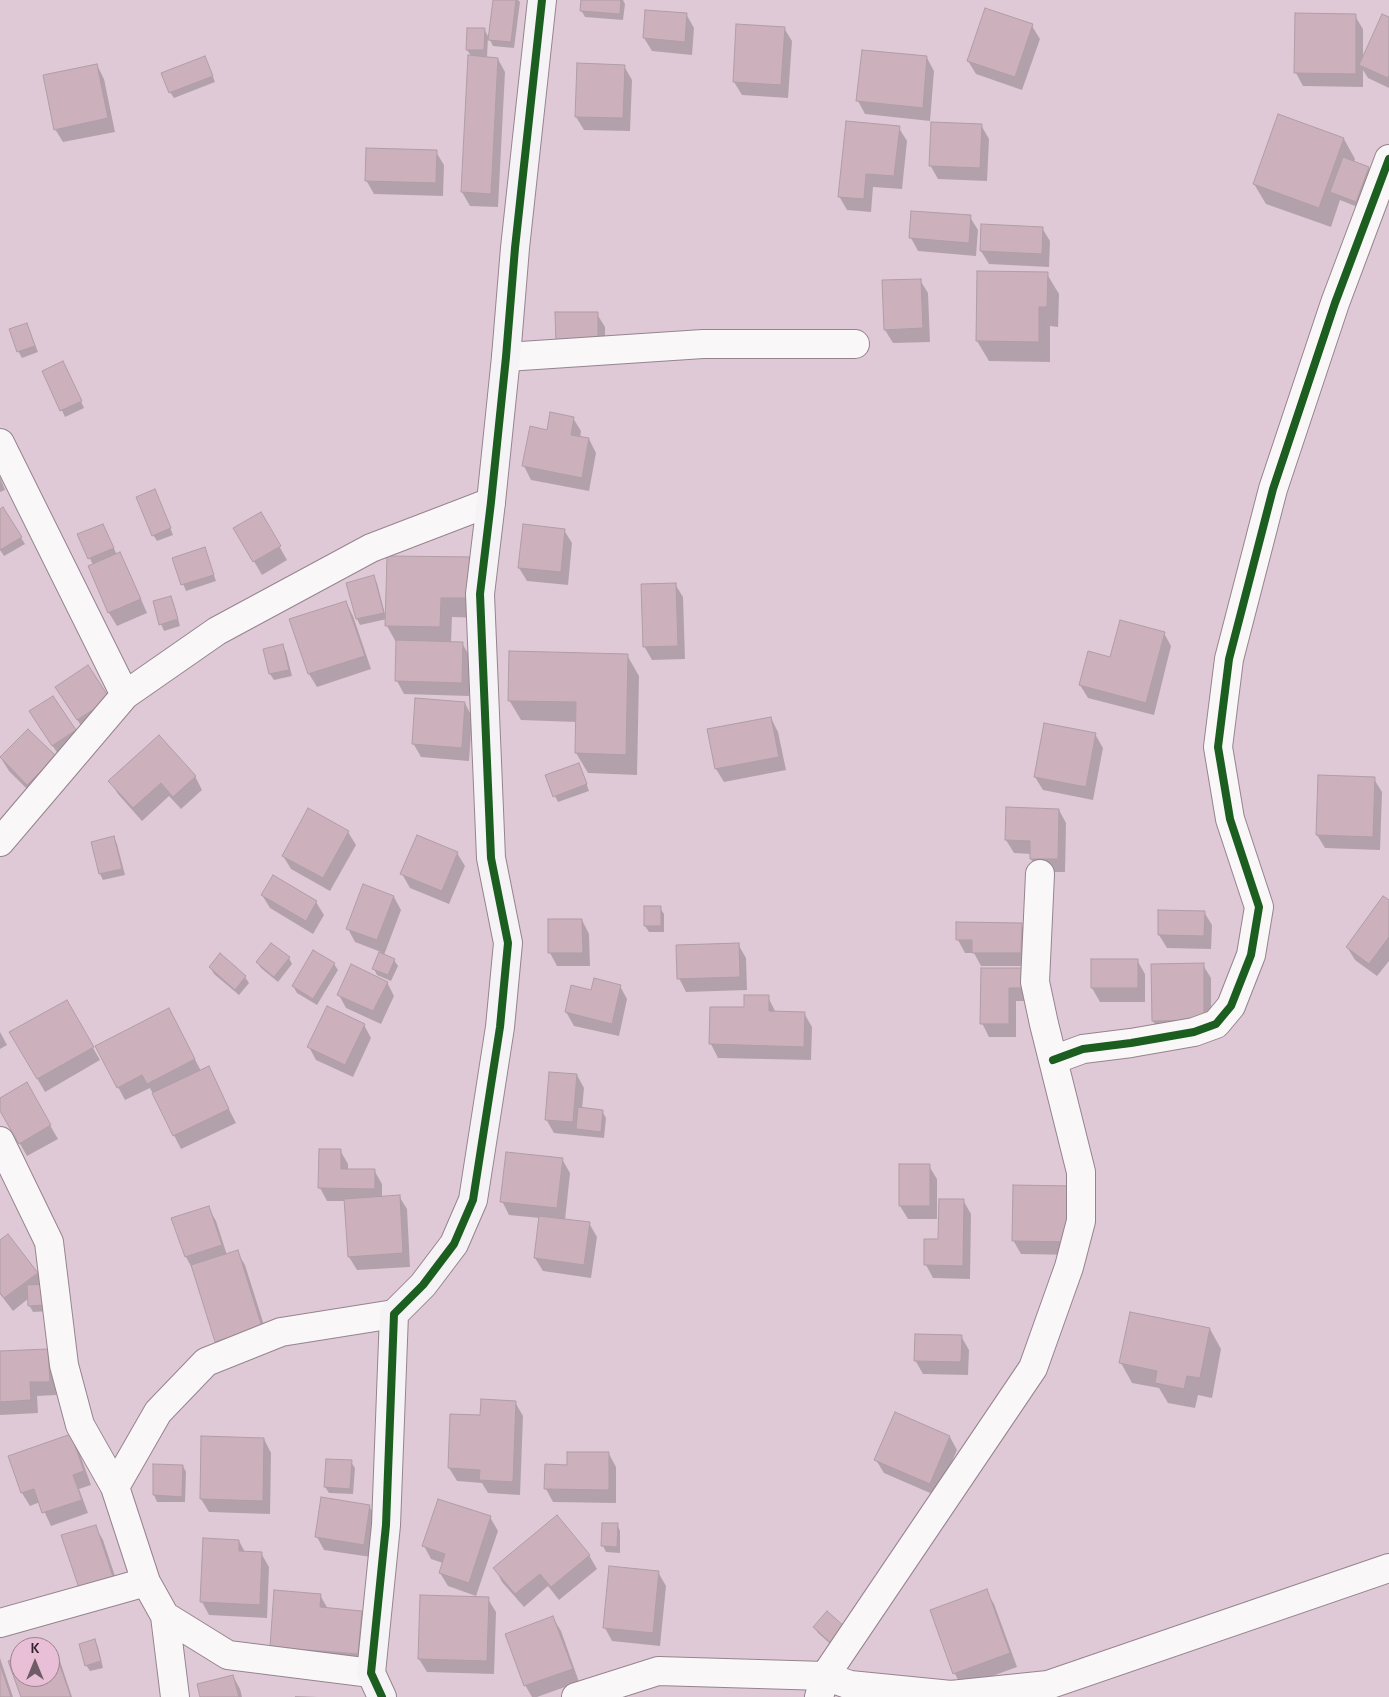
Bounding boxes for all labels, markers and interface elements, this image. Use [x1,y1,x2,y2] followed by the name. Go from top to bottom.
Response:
[10,1637,60,1687] north arrow
[31,1639,39,1657] text: K

